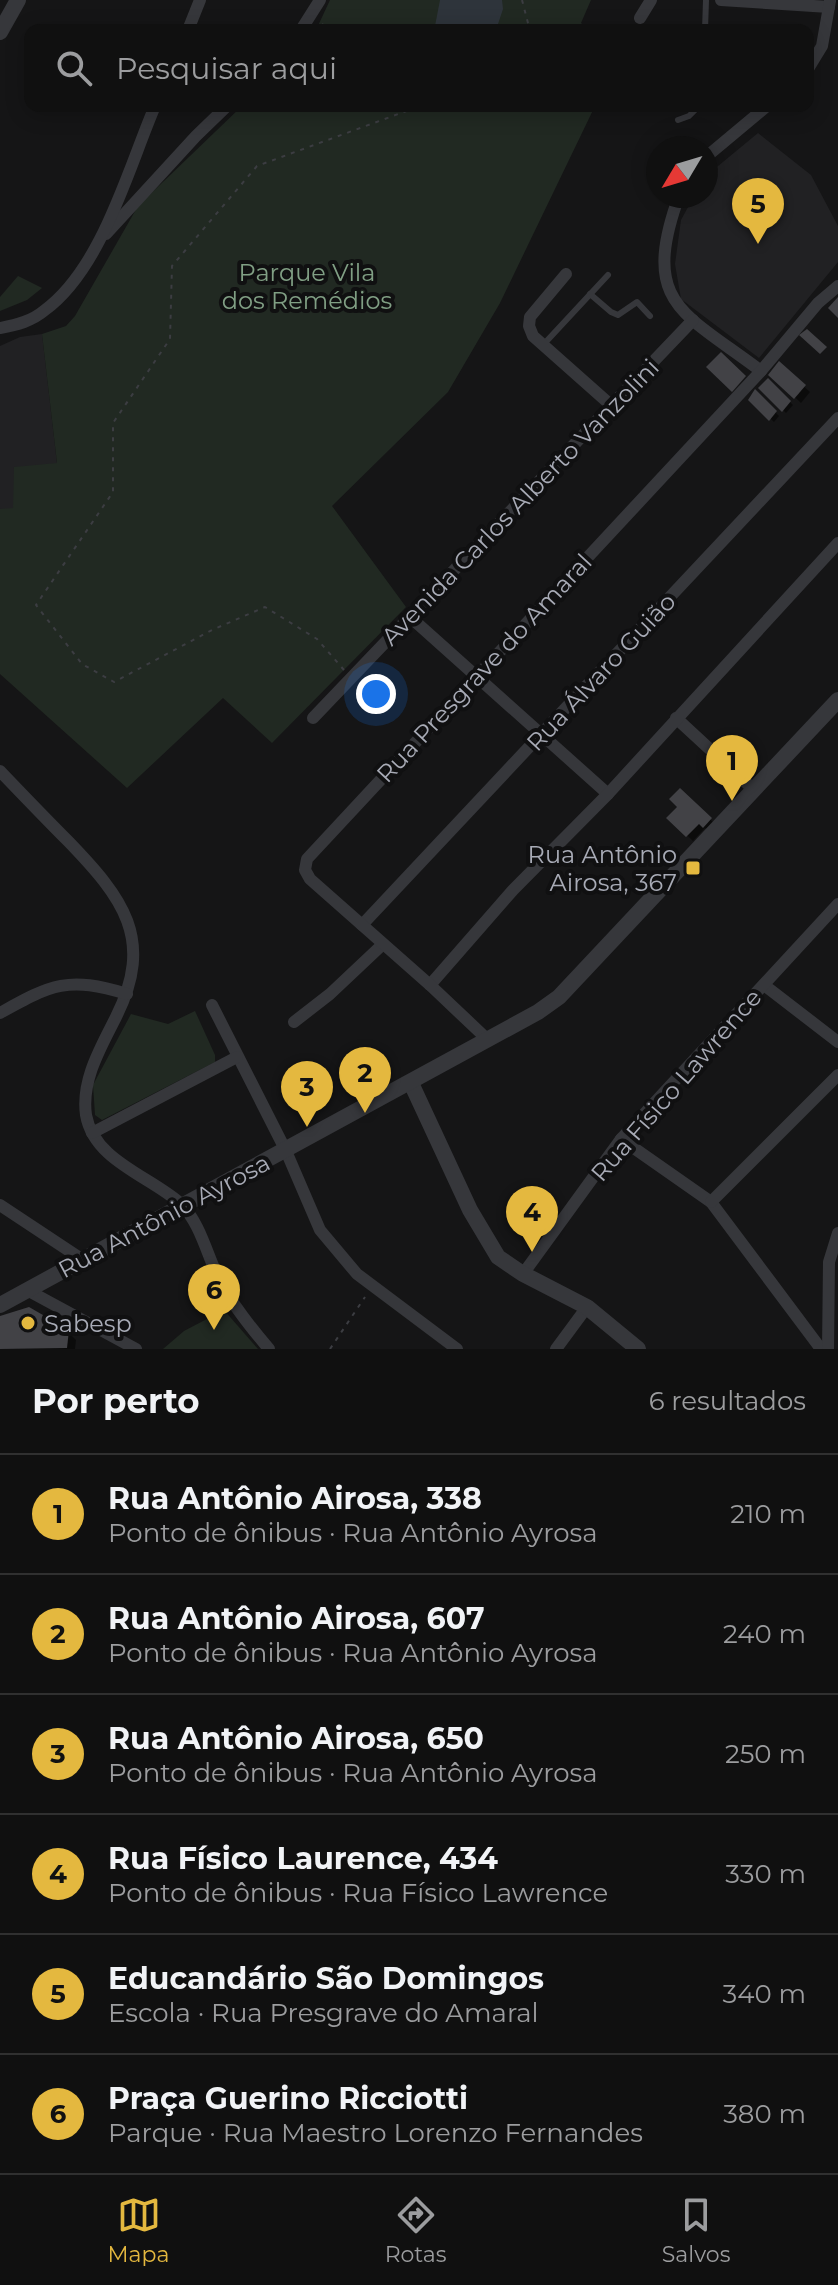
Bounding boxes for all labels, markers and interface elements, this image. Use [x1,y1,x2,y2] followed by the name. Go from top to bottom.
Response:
[24,24,814,112] search box
[52,46,96,90] icon: search
[116,50,337,87] text: Pesquisar aqui
[646,136,718,208] north arrow
[732,178,784,244] pin: 5
[222,258,392,315] park label: Parque Vila dos Remédios
[375,353,665,651] street label: Avenida Carlos Alberto Vanzolini
[370,548,598,788] street label: Rua Presgrave do Amaral
[520,587,682,757] street label: Rua Álvaro Guião
[356,674,396,714] your location
[706,735,758,801] pin: 1
[528,840,677,897] place label: Rua Antônio Airosa, 367
[684,859,702,877] marker: Rua Antônio Airosa, 367
[585,983,767,1187] street label: Rua Físico Lawrence
[339,1047,391,1113] pin: 2
[281,1061,333,1127] pin: 3
[53,1148,275,1284] street label: Rua Antônio Ayrosa
[506,1186,558,1252] pin: 4
[188,1264,240,1330] pin: 6
[44,1309,132,1338] place label: Sabesp
[19,1314,37,1332] marker: Sabesp
[32,1380,200,1422] text: Por perto
[649,1385,806,1417] text: 6 resultados
[108,1480,482,1517] text: Rua Antônio Airosa, 338
[53,1498,63,1530] text: 1
[730,1498,806,1530] text: 210 m
[108,1517,598,1549] text: Ponto de ônibus · Rua Antônio Ayrosa
[108,1600,485,1637] text: Rua Antônio Airosa, 607
[50,1618,66,1650] text: 2
[723,1618,806,1650] text: 240 m
[108,1637,598,1669] text: Ponto de ônibus · Rua Antônio Ayrosa
[108,1720,484,1757] text: Rua Antônio Airosa, 650
[50,1738,66,1770] text: 3
[725,1738,806,1770] text: 250 m
[108,1757,598,1789] text: Ponto de ônibus · Rua Antônio Ayrosa
[108,1840,498,1877] text: Rua Físico Laurence, 434
[49,1858,67,1890] text: 4
[725,1858,806,1890] text: 330 m
[108,1877,608,1909] text: Ponto de ônibus · Rua Físico Lawrence
[108,1960,544,1997] text: Educandário São Domingos
[50,1978,66,2010] text: 5
[723,1978,806,2010] text: 340 m
[108,1997,539,2029] text: Escola · Rua Presgrave do Amaral
[108,2080,468,2117] text: Praça Guerino Ricciotti
[50,2098,66,2130] text: 6
[723,2098,806,2130] text: 380 m
[108,2117,643,2149] text: Parque · Rua Maestro Lorenzo Fernandes
[108,2193,169,2268] tab: Mapa
[385,2193,447,2268] tab: Rotas
[662,2193,730,2268] tab: Salvos

